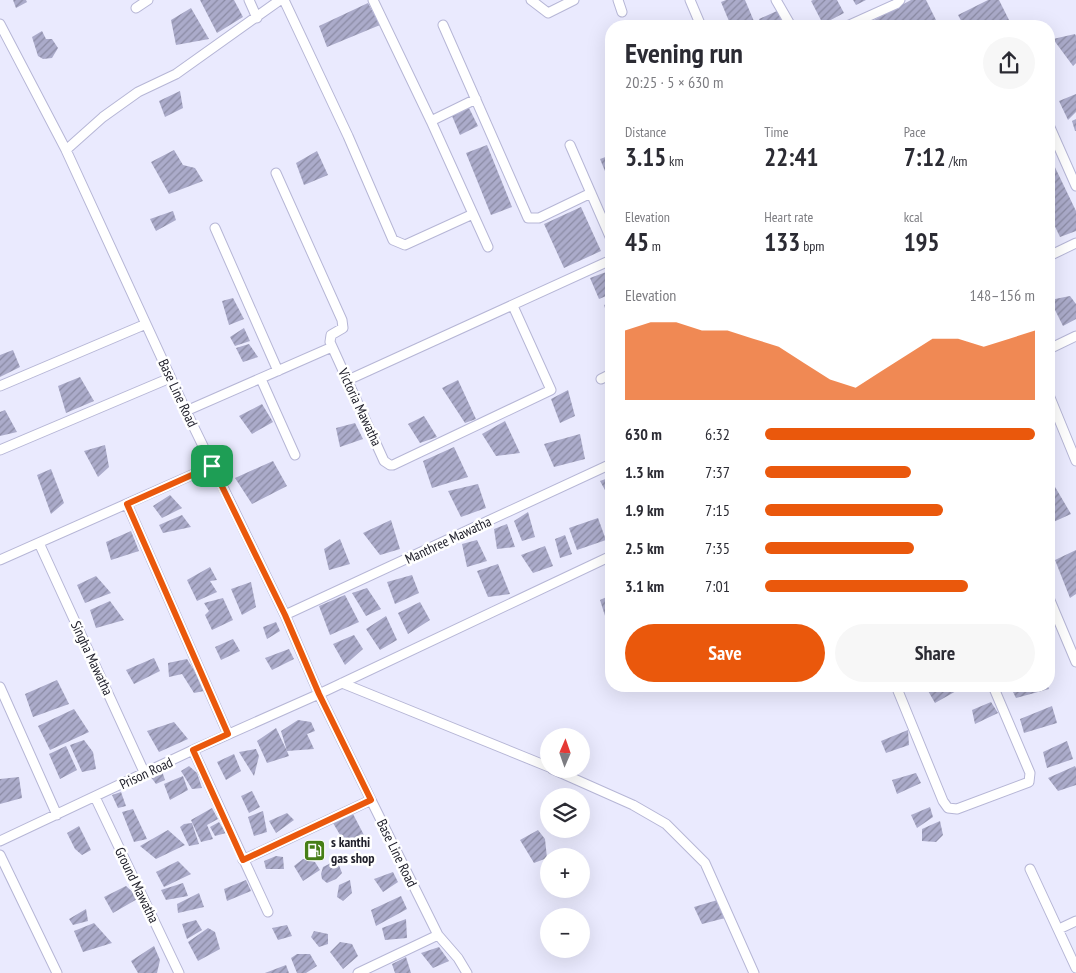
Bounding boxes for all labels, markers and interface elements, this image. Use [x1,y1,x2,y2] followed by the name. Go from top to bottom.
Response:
[625,34,743,71] text: Evening run
[983,37,1035,89] button: share
[625,72,723,92] text: 20:25 · 5 × 630 m
[625,123,666,141] text: Distance
[764,123,789,141] text: Time
[904,123,926,141] text: Pace
[625,141,666,173] text: 3.15
[764,141,818,173] text: 22:41
[904,141,946,173] text: 7:12
[666,152,684,170] text: km
[946,152,967,170] text: /km
[625,208,670,226] text: Elevation
[764,208,813,226] text: Heart rate
[904,208,923,226] text: kcal
[625,226,649,258] text: 45
[764,226,800,258] text: 133
[904,226,940,258] text: 195
[649,237,661,255] text: m
[800,237,824,255] text: bpm
[625,285,676,305] text: Elevation
[970,285,1035,305] text: 148–156 m
[154,356,202,430] street label: Base Line Road
[334,364,386,449] street label: Victoria Mawatha
[625,424,662,444] text: 630 m
[705,424,730,444] text: 6:32
[191,445,233,487] pin
[198,452,226,480] icon: arrive
[625,462,664,482] text: 1.3 km
[705,462,730,482] text: 7:37
[625,500,664,520] text: 1.9 km
[705,500,730,520] text: 7:15
[402,512,494,568] street label: Manthree Mawatha
[625,538,664,558] text: 2.5 km
[705,538,730,558] text: 7:35
[625,576,664,596] text: 3.1 km
[705,576,730,596] text: 7:01
[67,618,117,698] street label: Singha Mawatha
[625,624,825,682] button: Save
[835,624,1035,682] button: Share
[540,728,590,778] north arrow
[540,728,590,958] map controls
[117,753,175,793] street label: Prison Road
[540,788,590,838] button: layers
[373,816,421,890] street label: Base Line Road
[331,833,374,867] place label: s kanthi gas shop
[303,838,327,862] fuel station icon: s kanthi gas shop
[111,844,163,926] street label: Ground Mawatha
[540,848,590,898] button: +
[540,908,590,958] button: −

